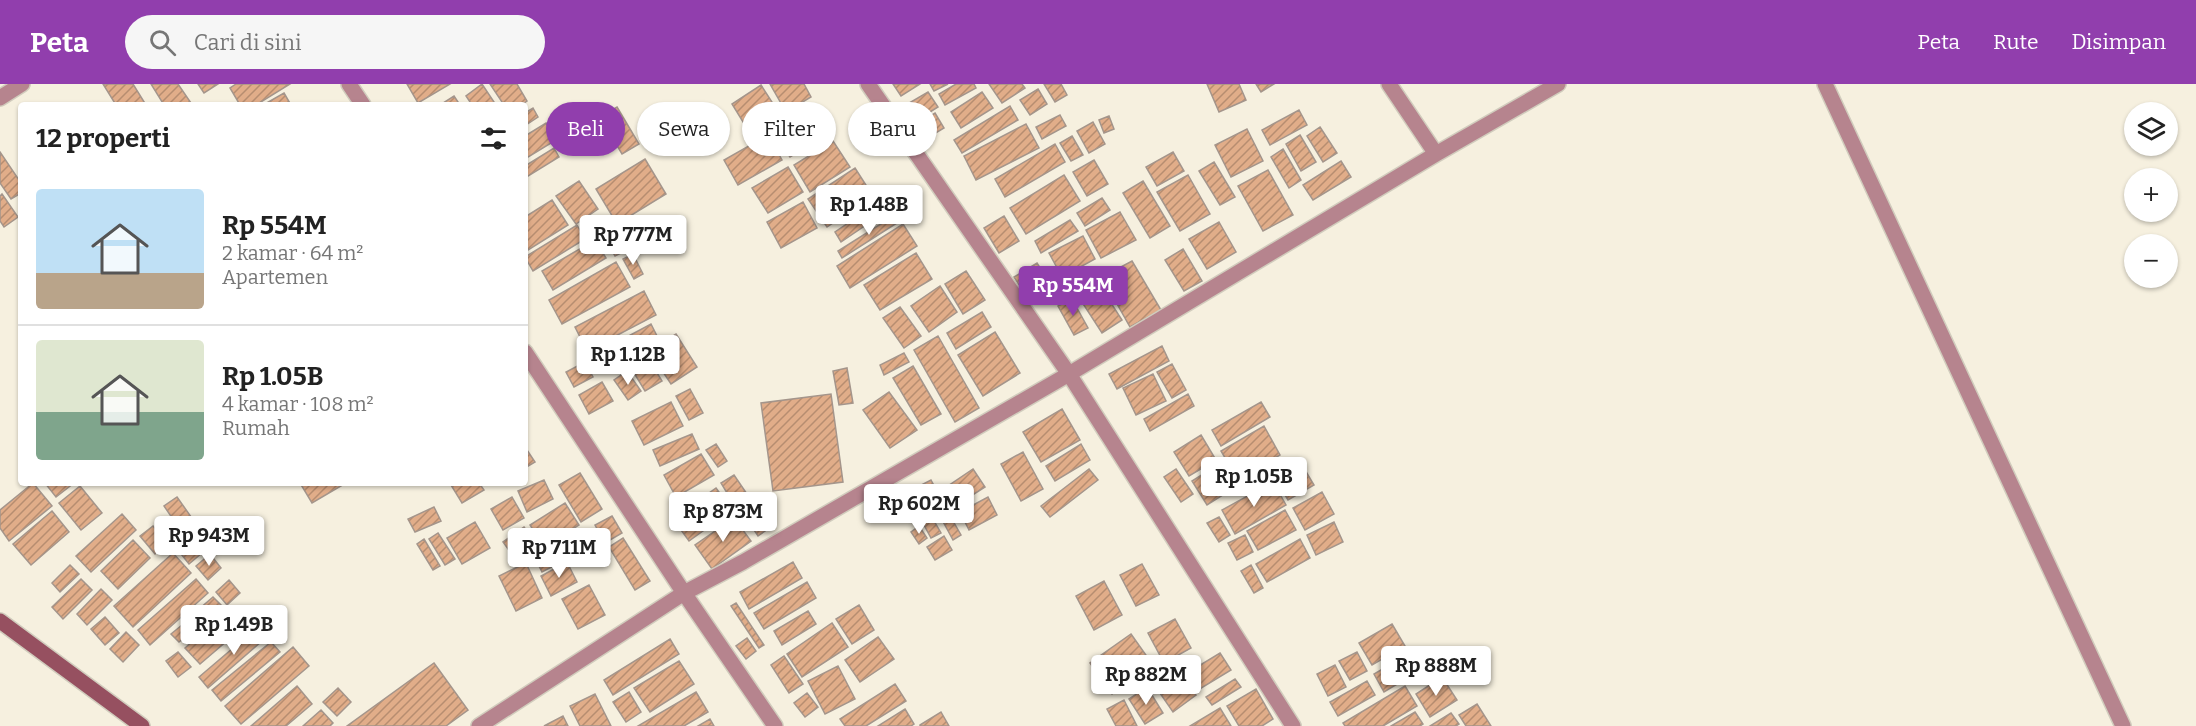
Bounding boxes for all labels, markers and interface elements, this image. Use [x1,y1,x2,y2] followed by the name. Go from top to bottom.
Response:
[125,15,545,69] search box
[30,26,89,59] text: Peta
[146,26,179,59] icon: search
[194,29,301,56] text: Cari di sini
[1918,29,1960,55] text: Peta
[1993,29,2038,55] text: Rute
[2071,29,2166,55] text: Disimpan
[546,102,625,156] chip: Beli
[637,102,730,156] chip: Sewa
[742,102,836,156] chip: Filter
[848,102,937,156] chip: Baru
[2124,102,2178,288] map controls
[2124,102,2178,156] button: layers
[477,122,510,155] icon: filters
[36,123,170,154] text: 12 properti
[2124,168,2178,222] button: +
[807,185,931,236] pin: Rp 1.48B
[830,192,908,216] text: Rp 1.48B
[222,210,327,241] text: Rp 554M
[84,213,156,285] icon: home
[578,215,688,266] pin: Rp 777M
[594,222,672,246] text: Rp 777M
[2124,234,2178,288] button: −
[222,241,363,265] text: 2 kamar · 64 m²
[222,265,328,289] text: Apartemen
[1018,266,1128,317] pin: Rp 554M
[1033,273,1113,297] text: Rp 554M
[566,335,690,386] pin: Rp 1.12B
[591,342,665,366] text: Rp 1.12B
[222,361,324,392] text: Rp 1.05B
[84,364,156,436] icon: home
[222,392,374,416] text: 4 kamar · 108 m²
[222,416,290,440] text: Rumah
[1192,457,1316,508] pin: Rp 1.05B
[1215,464,1293,488] text: Rp 1.05B
[864,484,974,535] pin: Rp 602M
[878,491,960,515] text: Rp 602M
[668,492,778,543] pin: Rp 873M
[683,499,763,523] text: Rp 873M
[154,516,264,567] pin: Rp 943M
[168,523,250,547] text: Rp 943M
[504,528,614,579] pin: Rp 711M
[522,535,596,559] text: Rp 711M
[172,605,296,656] pin: Rp 1.49B
[195,612,273,636] text: Rp 1.49B
[1381,646,1491,697] pin: Rp 888M
[1395,653,1477,677] text: Rp 888M
[1091,655,1201,706] pin: Rp 882M
[1105,662,1187,686] text: Rp 882M

